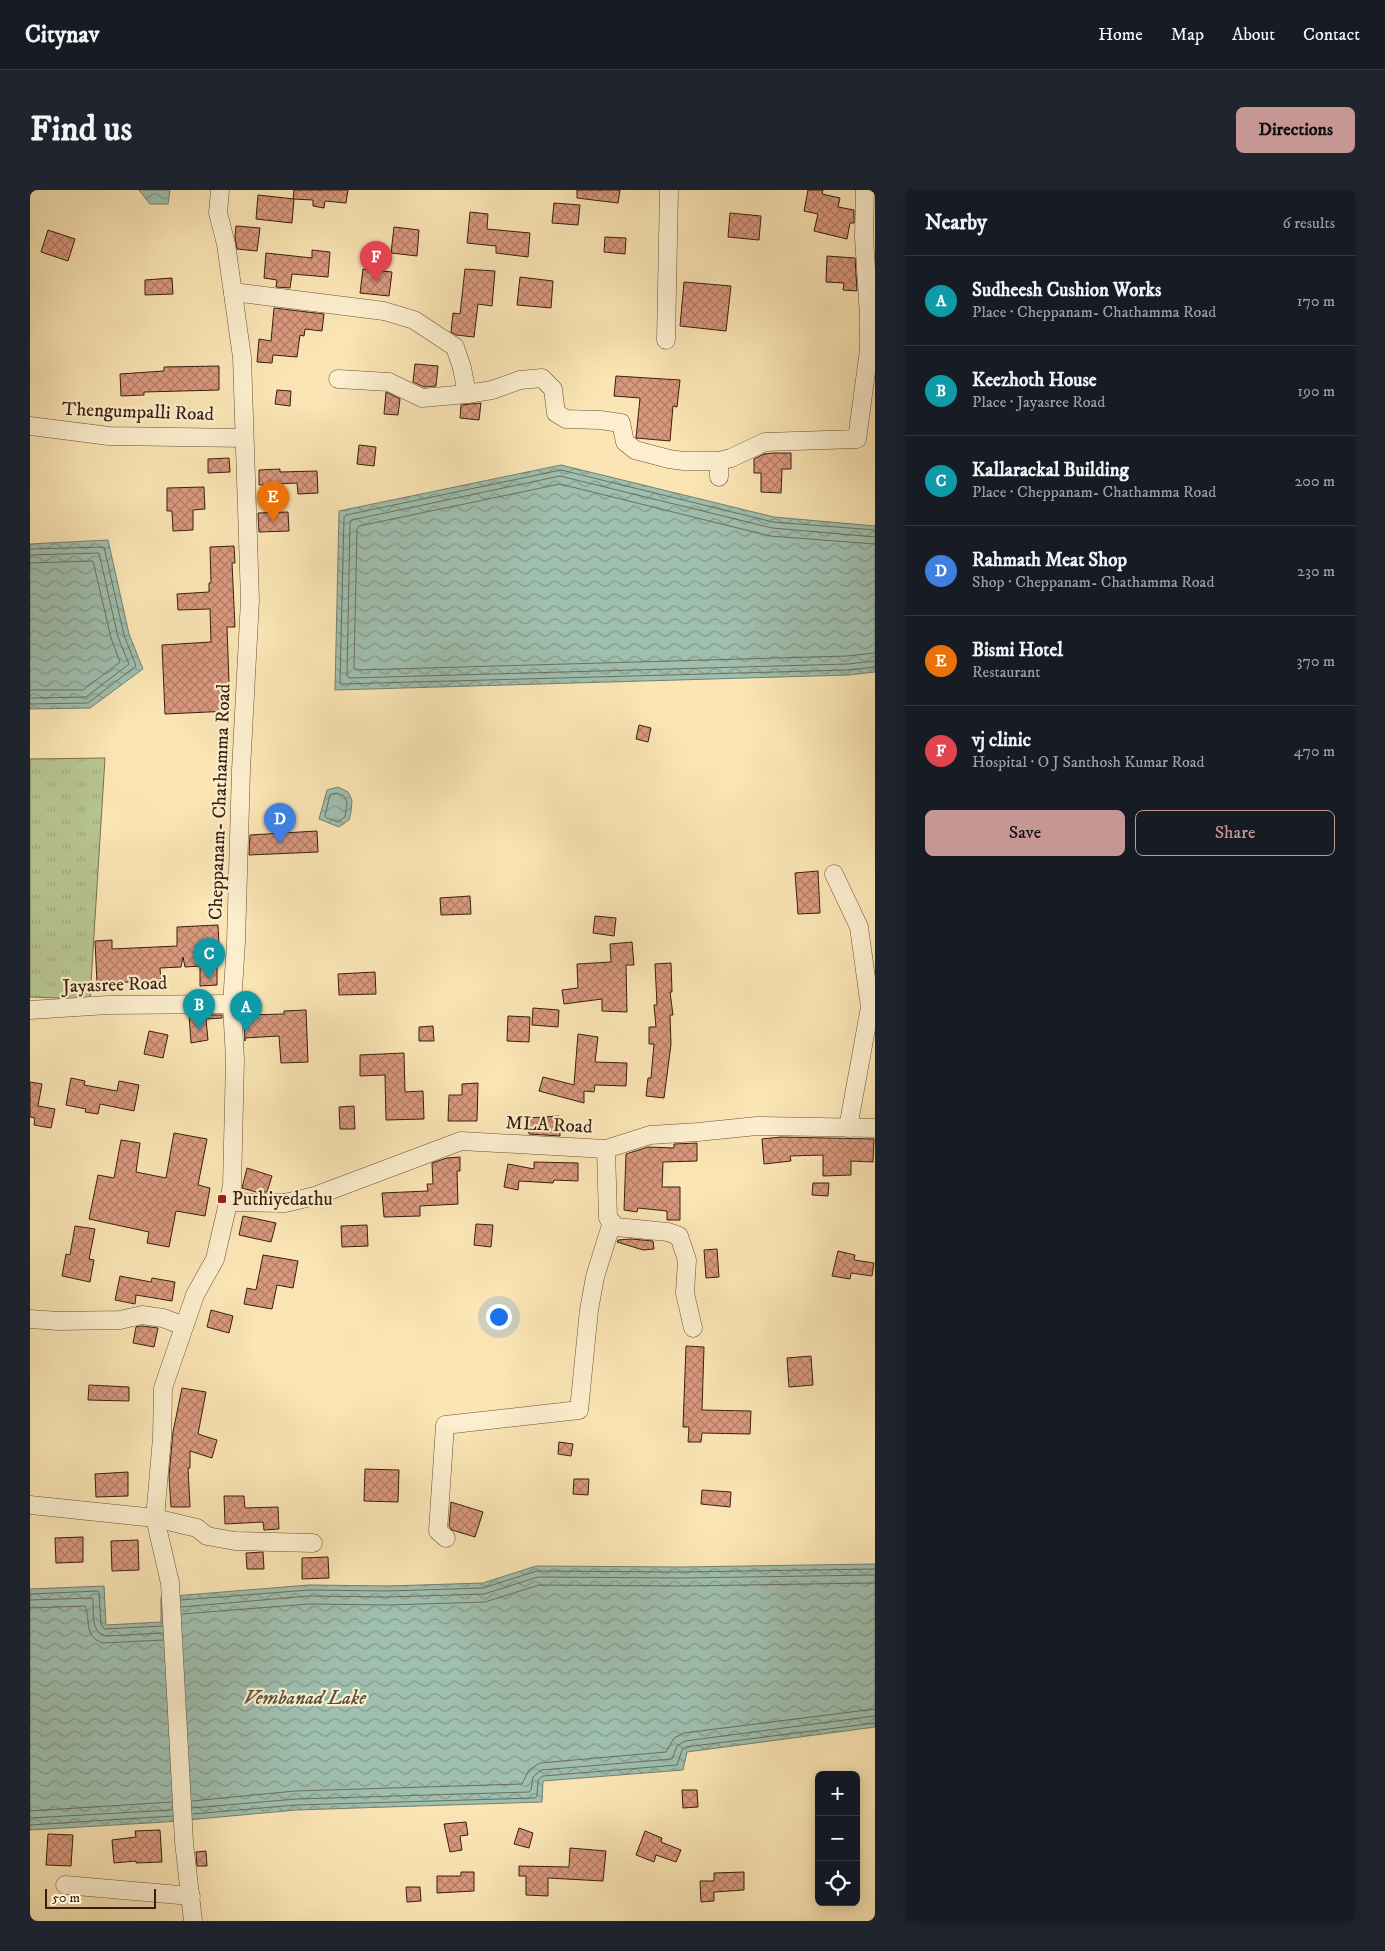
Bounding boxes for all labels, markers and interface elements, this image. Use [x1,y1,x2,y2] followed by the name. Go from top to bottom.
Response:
[25,20,99,50] text: Citynav
[1098,24,1143,46] text: Home
[1171,24,1204,46] text: Map
[1232,24,1275,46] text: About
[1303,24,1360,46] text: Contact
[1236,107,1355,153] button: Directions
[30,108,132,152] text: Find us
[925,210,987,236] text: Nearby
[1282,213,1335,233] text: 6 results
[360,241,392,282] pin: F
[972,279,1161,302] text: Sudheesh Cushion Works
[936,291,946,311] text: A
[1297,291,1335,311] text: 170 m
[972,302,1216,322] text: Place · Cheppanam- Chathamma Road
[972,369,1097,392] text: Keezhoth House
[936,381,946,401] text: B
[1297,381,1335,401] text: 190 m
[972,392,1105,412] text: Place · Jayasree Road
[62,398,215,426] street label: Thengumpalli Road
[972,459,1129,482] text: Kallarackal Building
[936,471,946,491] text: C
[1294,471,1335,491] text: 200 m
[257,481,289,522] pin: E
[972,482,1216,502] text: Place · Cheppanam- Chathamma Road
[972,549,1127,572] text: Rahmath Meat Shop
[935,561,947,581] text: D
[1297,561,1335,581] text: 230 m
[972,572,1214,592] text: Shop · Cheppanam- Chathamma Road
[972,639,1063,662] text: Bismi Hotel
[935,651,947,671] text: E
[1297,651,1335,671] text: 370 m
[972,662,1040,682] text: Restaurant
[204,683,236,921] street label: Cheppanam- Chathamma Road
[972,729,1031,752] text: vj clinic
[936,741,946,761] text: F
[1294,741,1335,761] text: 470 m
[972,752,1205,772] text: Hospital · O J Santhosh Kumar Road
[264,803,296,844] pin: D
[925,810,1125,856] button: Save
[1135,810,1335,856] button: Share
[193,938,225,979] pin: C
[60,972,168,998] street label: Jayasree Road
[183,989,215,1030] pin: B
[230,991,262,1032] pin: A
[505,1111,593,1139] street label: MLA Road
[232,1188,333,1211] place label: Puthiyedathu
[216,1193,228,1205] marker: Puthiyedathu
[486,1304,512,1330] your location
[244,1686,367,1711] water label: Vembanad Lake
[815,1771,860,1906] map controls
[815,1771,860,1816] button: +
[815,1816,860,1861] button: −
[815,1861,860,1906] button: locate
[45,1886,156,1909] scale bar
[52,1889,80,1907] text: 50 m

